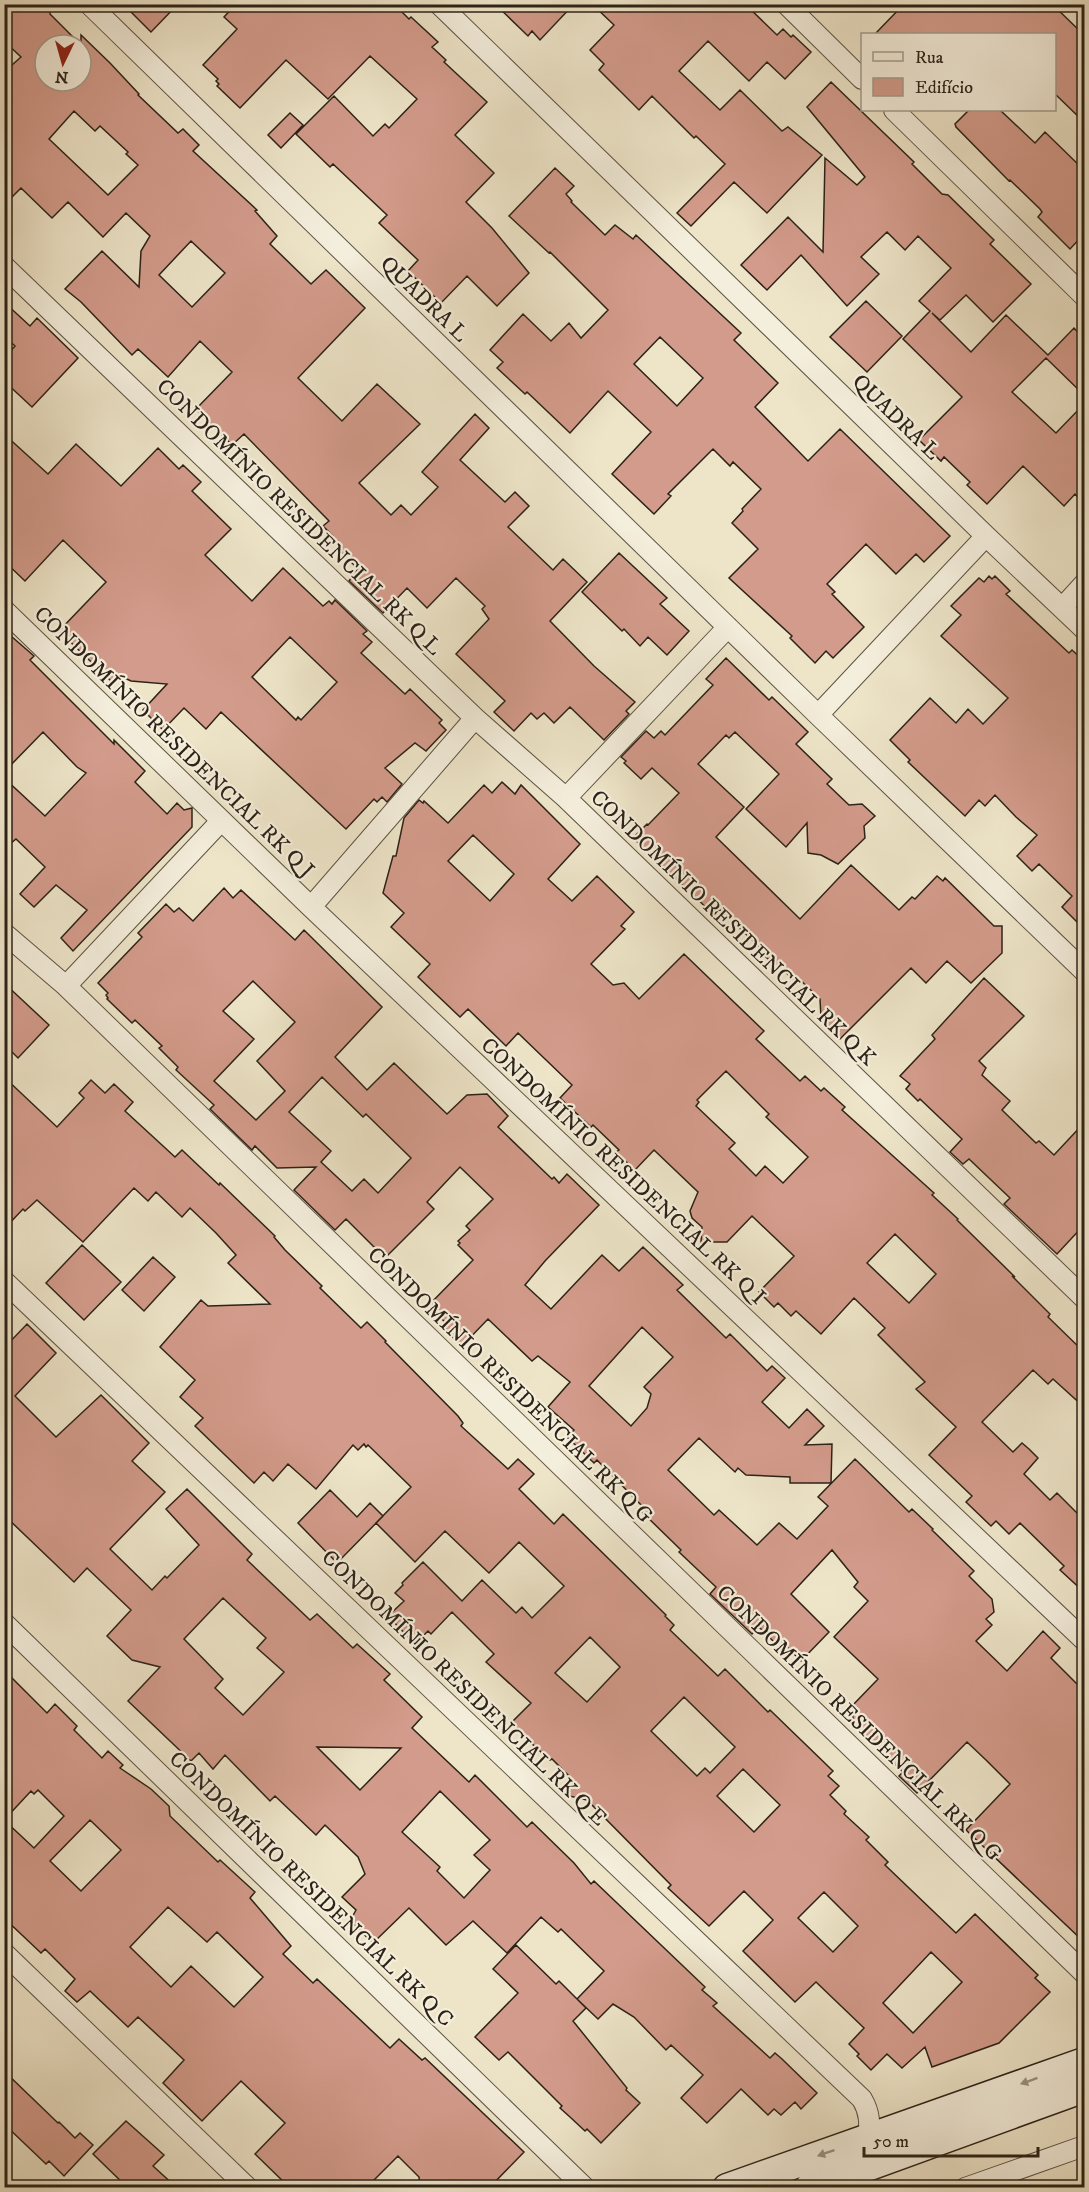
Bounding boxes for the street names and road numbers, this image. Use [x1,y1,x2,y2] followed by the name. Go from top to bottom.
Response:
[374,250,474,348] street label: QUADRA L
[846,368,946,466] street label: QUADRA L
[151,372,448,661] street label: CONDOMÍNIO RESIDENCIAL RK Q L
[28,600,321,884] street label: CONDOMÍNIO RESIDENCIAL RK Q J
[585,784,882,1072] street label: CONDOMÍNIO RESIDENCIAL RK Q K
[475,1031,772,1310] street label: CONDOMÍNIO RESIDENCIAL RK Q I
[362,1241,659,1529] street label: CONDOMÍNIO RESIDENCIAL RK Q G
[316,1544,613,1832] street label: CONDOMÍNIO RESIDENCIAL RK Q E
[711,1579,1008,1867] street label: CONDOMÍNIO RESIDENCIAL RK Q G
[163,1745,460,2033] street label: CONDOMÍNIO RESIDENCIAL RK Q C

